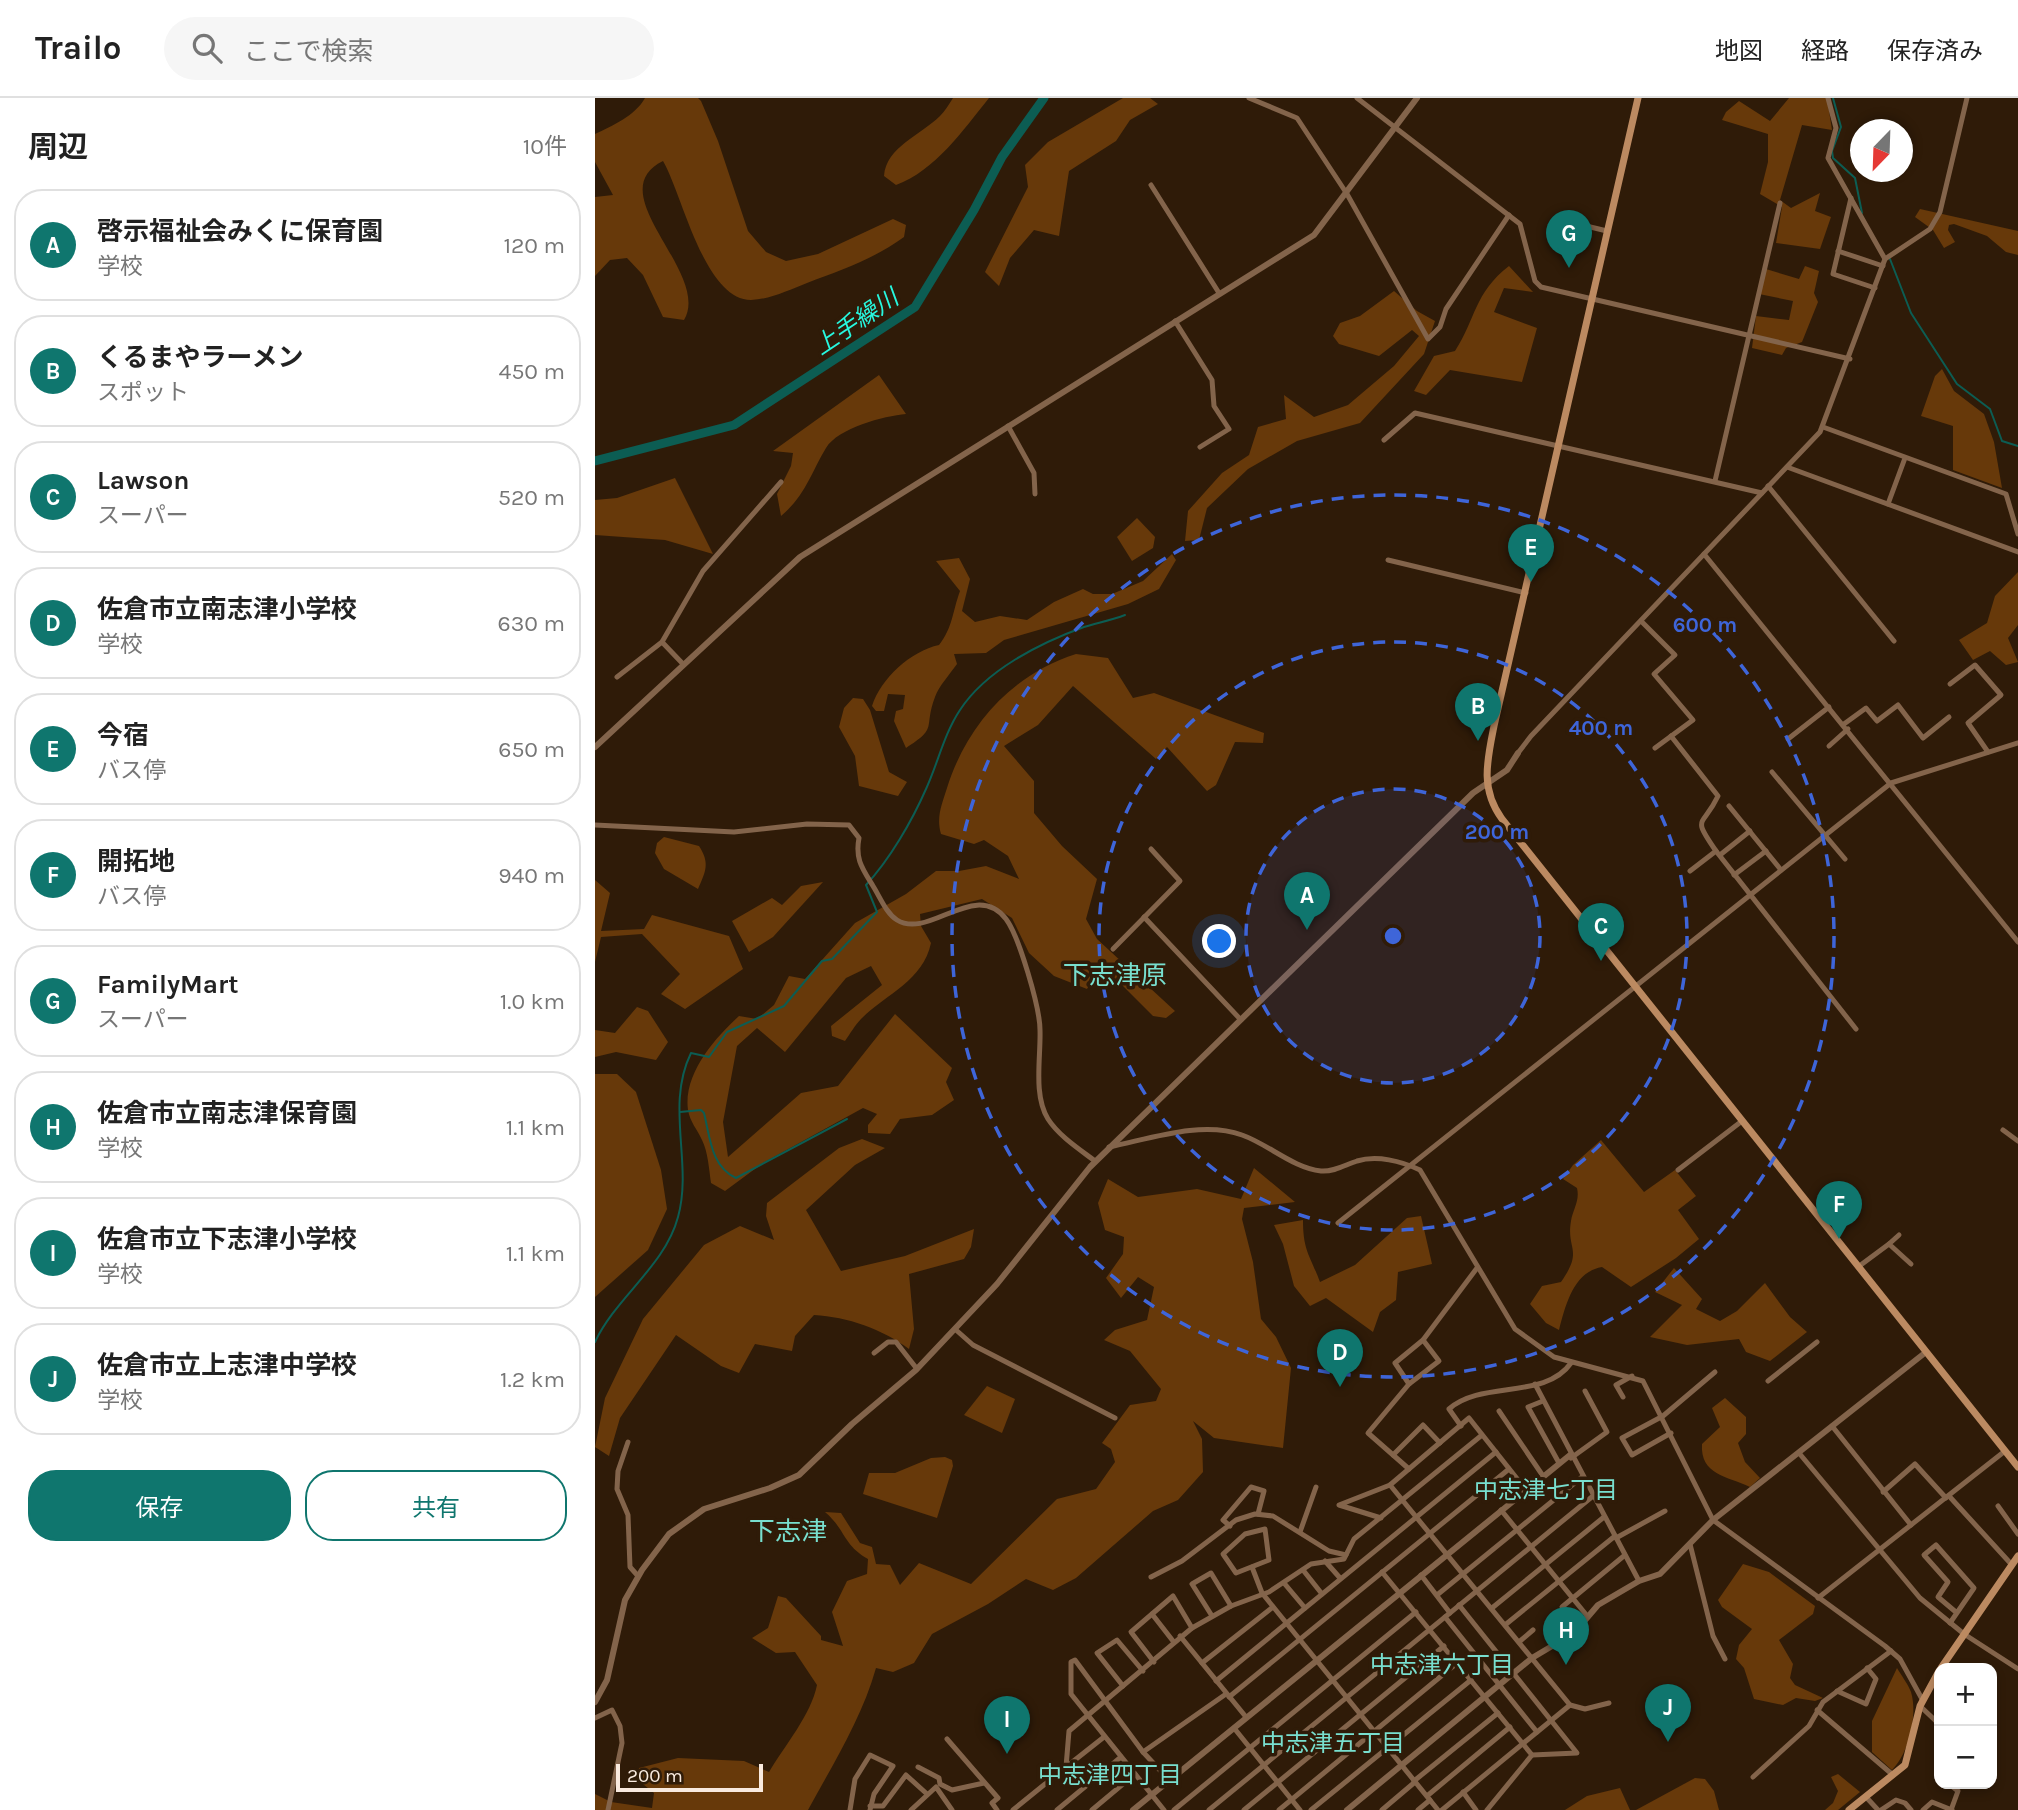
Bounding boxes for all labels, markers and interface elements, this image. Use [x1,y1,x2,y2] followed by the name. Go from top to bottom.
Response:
[164,17,654,80] search box
[35,29,122,67] text: Trailo
[188,29,226,67] icon: search
[244,36,374,67] text: ここで検索
[1715,37,1763,65] text: 地図
[1801,37,1849,65] text: 経路
[1887,37,1983,65] text: 保存済み
[1850,119,1913,182] north arrow
[28,129,88,165] text: 周辺
[523,133,567,160] text: 10件
[1546,210,1592,268] pin: G
[97,216,383,247] text: 啓示福祉会みくに保育園
[46,232,60,259] text: A
[503,232,565,259] text: 120 m
[97,253,143,280] text: 学校
[808,282,906,360] water label: 上手繰川
[97,342,303,373] text: くるまやラーメン
[46,358,60,385] text: B
[499,358,565,385] text: 450 m
[97,379,189,406] text: スポット
[97,465,189,496] text: Lawson
[46,484,60,511] text: C
[498,484,565,511] text: 520 m
[97,502,189,529] text: スーパー
[1508,524,1554,582] pin: E
[97,594,357,625] text: 佐倉市立南志津小学校
[45,610,61,637] text: D
[498,610,565,637] text: 630 m
[1673,613,1737,637] text: 600 m
[97,631,143,658] text: 学校
[1455,683,1501,741] pin: B
[1569,716,1633,740] text: 400 m
[97,720,149,751] text: 今宿
[46,736,60,763] text: E
[498,736,565,763] text: 650 m
[97,757,166,784] text: バス停
[1465,820,1529,844] text: 200 m
[97,846,175,877] text: 開拓地
[47,862,59,889] text: F
[498,862,565,889] text: 940 m
[1284,872,1330,930] pin: A
[97,883,166,910] text: バス停
[1578,903,1624,961] pin: C
[1202,924,1236,958] your location
[1381,924,1405,948] centre of rings
[1063,960,1167,991] district label: 下志津原
[97,969,238,1000] text: FamilyMart
[45,988,61,1015] text: G
[500,988,565,1015] text: 1.0 km
[97,1006,189,1033] text: スーパー
[97,1098,357,1129] text: 佐倉市立南志津保育園
[45,1114,61,1141] text: H
[506,1114,565,1141] text: 1.1 km
[97,1135,143,1162] text: 学校
[1816,1181,1862,1239] pin: F
[97,1224,357,1255] text: 佐倉市立下志津小学校
[49,1240,57,1267] text: I
[506,1240,565,1267] text: 1.1 km
[97,1261,143,1288] text: 学校
[1317,1329,1363,1387] pin: D
[97,1350,357,1381] text: 佐倉市立上志津中学校
[48,1366,58,1393] text: J
[500,1366,565,1393] text: 1.2 km
[97,1387,143,1414] text: 学校
[28,1470,291,1541] button: 保存
[305,1470,567,1541] button: 共有
[1474,1476,1618,1504] district label: 中志津七丁目
[749,1516,827,1547] district label: 下志津
[1543,1607,1589,1665] pin: H
[1370,1651,1514,1679] district label: 中志津六丁目
[1934,1663,1997,1789] map controls
[1934,1663,1997,1726] button: +
[1645,1684,1691,1742] pin: J
[984,1696,1030,1754] pin: I
[1934,1726,1997,1789] button: −
[1261,1729,1405,1757] district label: 中志津五丁目
[616,1761,763,1793] scale bar
[1038,1761,1182,1789] district label: 中志津四丁目
[627,1765,683,1787] text: 200 m

